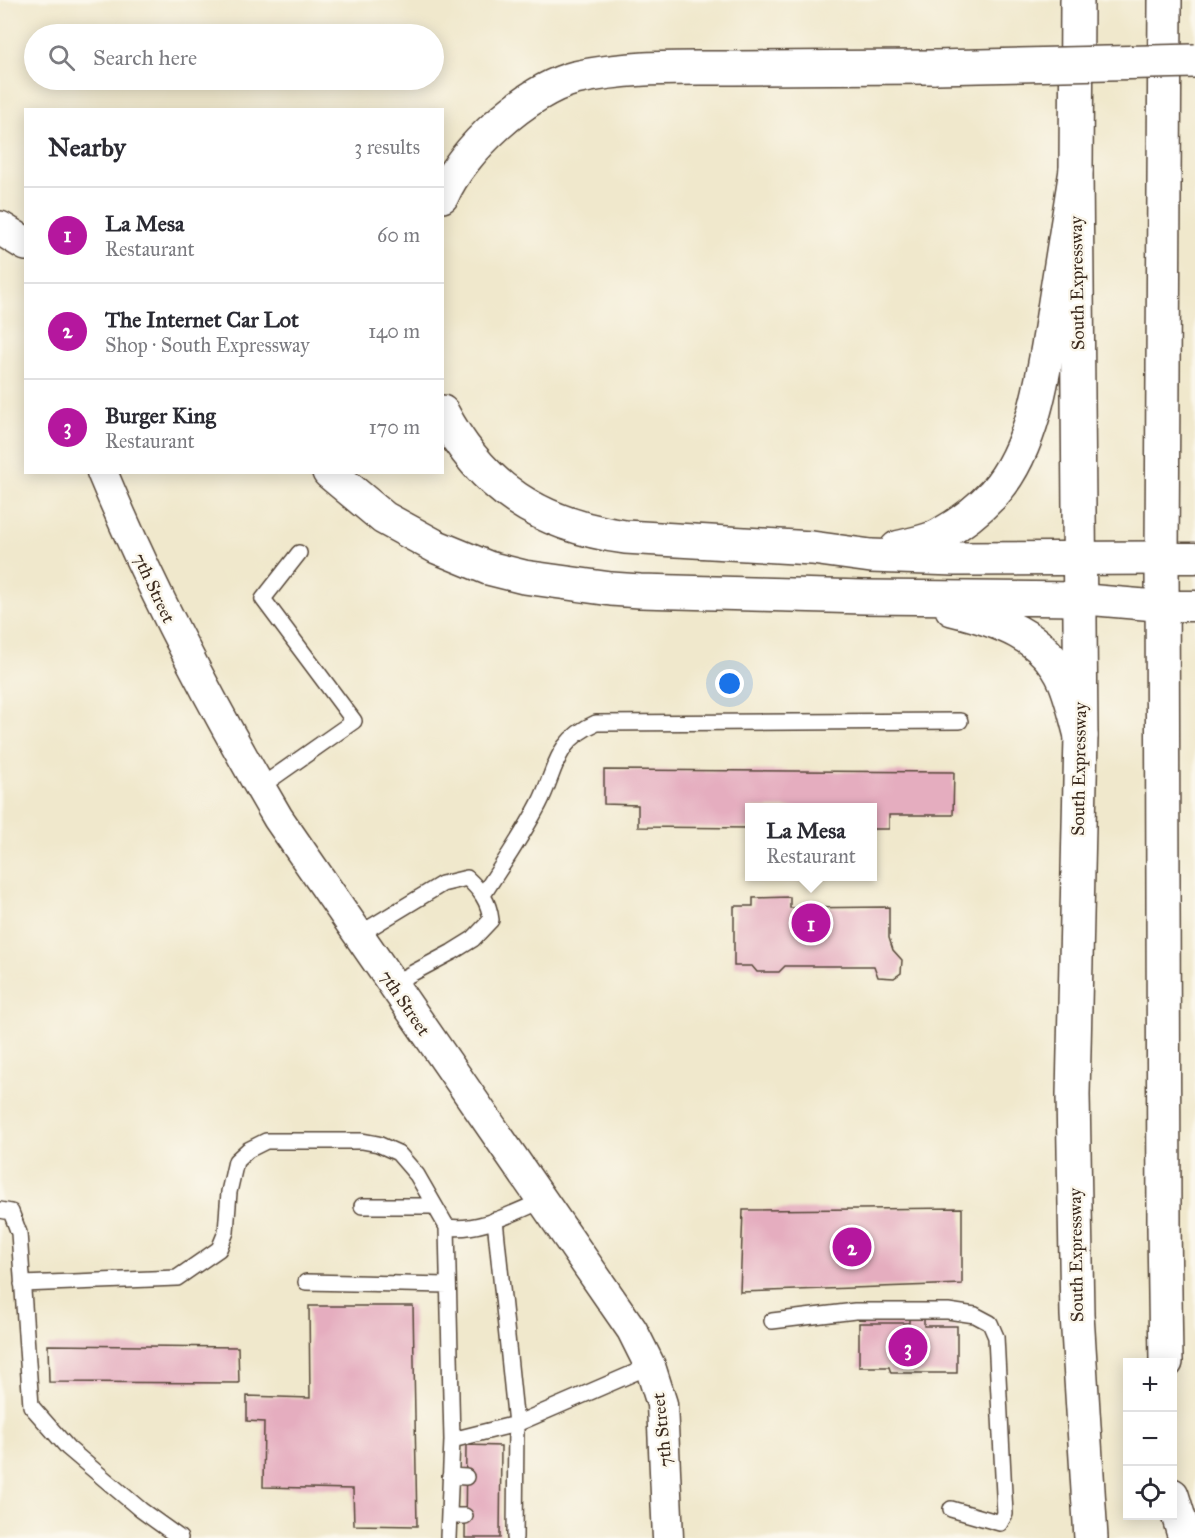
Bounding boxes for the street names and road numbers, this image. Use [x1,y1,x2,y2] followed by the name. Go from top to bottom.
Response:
[1065,215,1089,350] street label: South Expressway
[128,550,180,627] street label: 7th Street
[1067,701,1091,836] street label: South Expressway
[375,966,435,1041] street label: 7th Street
[1064,1187,1088,1322] street label: South Expressway
[647,1391,677,1468] street label: 7th Street

